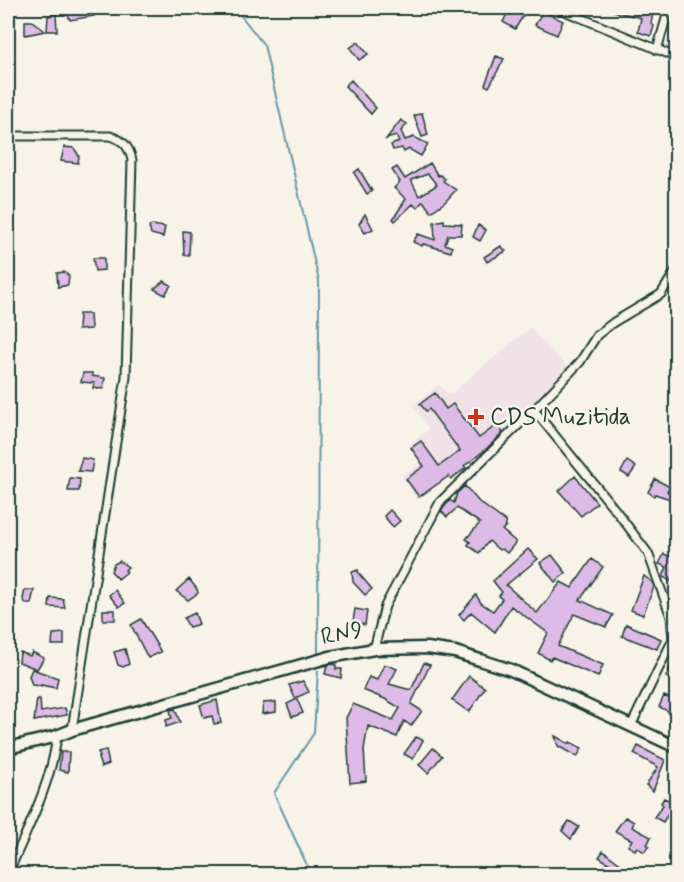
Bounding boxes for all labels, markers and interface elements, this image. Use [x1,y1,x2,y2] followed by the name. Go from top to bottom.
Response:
[490,402,631,433] place label: CDS Muzitida
[467,408,485,426] marker: CDS Muzitida
[318,615,366,653] street label: RN9

